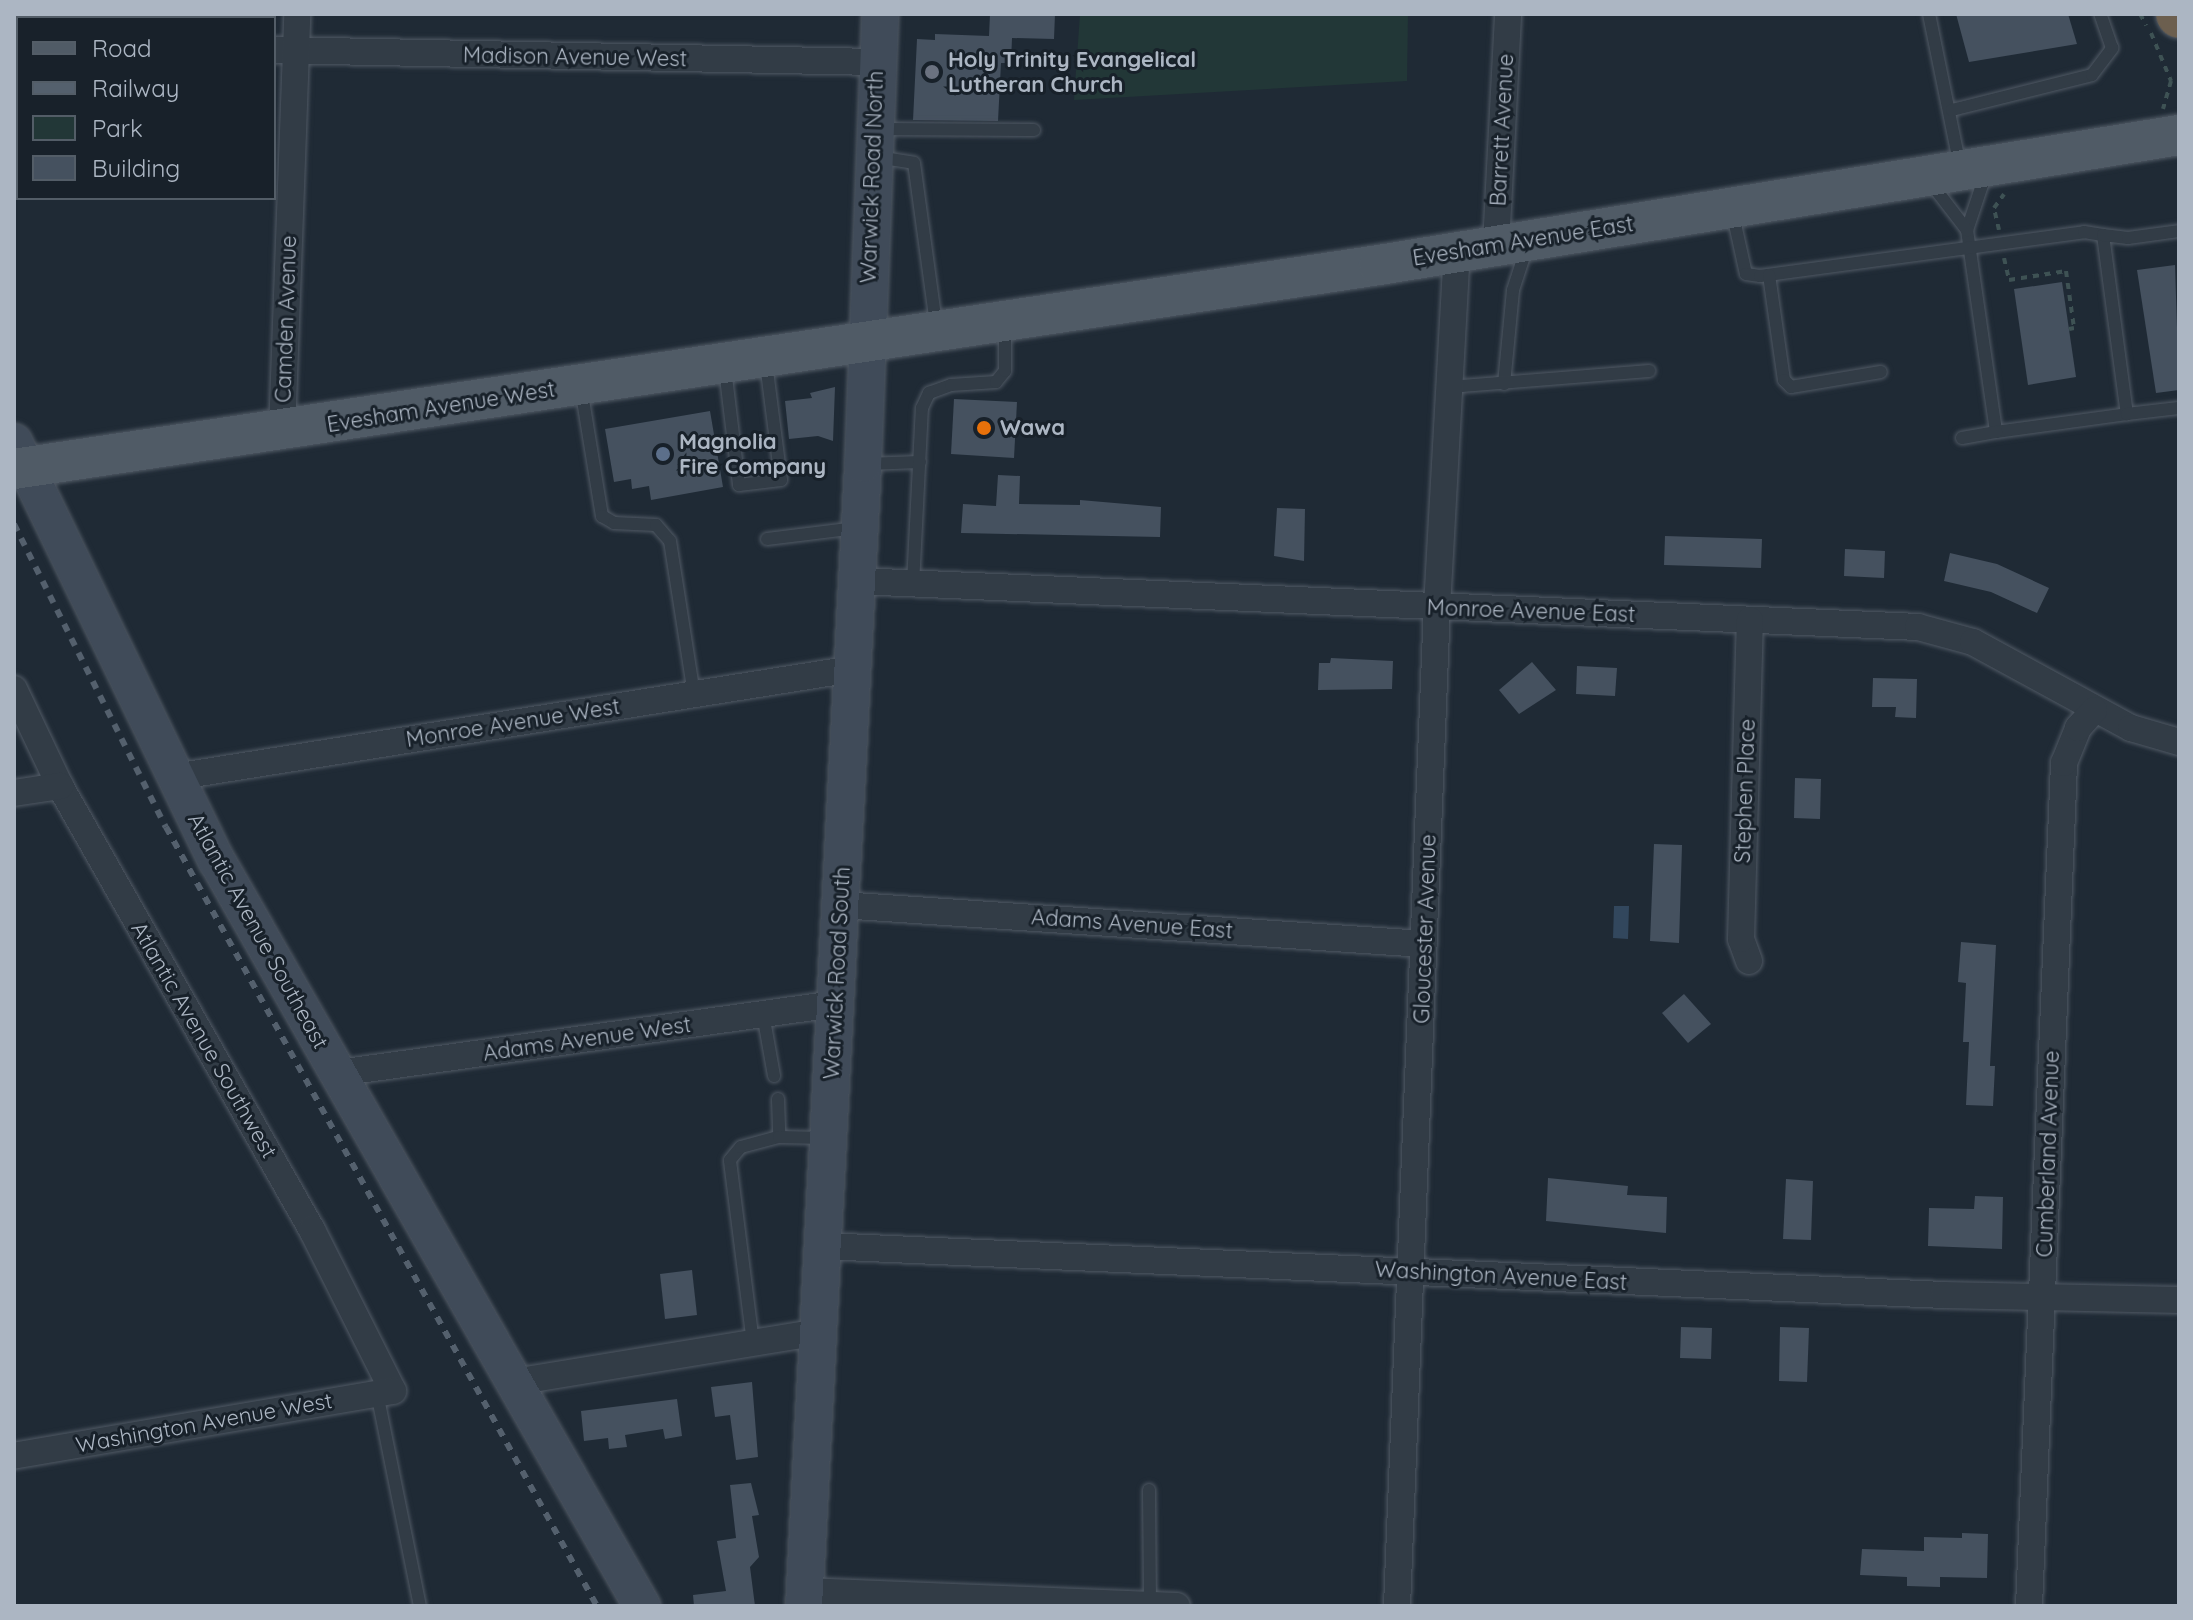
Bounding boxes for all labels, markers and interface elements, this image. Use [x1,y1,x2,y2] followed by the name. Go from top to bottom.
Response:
[16,16,276,200] legend
[92,33,152,63] text: Road
[463,42,687,72] street label: Madison Avenue West
[948,46,1196,98] place label: Holy Trinity Evangelical Lutheran Church
[1485,53,1519,207] street label: Barrett Avenue
[923,63,941,81] marker: Holy Trinity Evangelical Lutheran Church
[855,70,889,284] street label: Warwick Road North
[92,73,179,103] text: Railway
[92,113,143,143] text: Park
[92,153,180,183] text: Building
[1411,211,1635,271] street label: Evesham Avenue East
[270,235,302,403] street label: Camden Avenue
[325,376,557,438] street label: Evesham Avenue West
[1000,415,1065,441] place label: Wawa
[975,419,993,437] marker: Wawa
[679,428,826,480] place label: Magnolia Fire Company
[654,445,672,463] marker: Magnolia Fire Company
[1426,594,1636,628] street label: Monroe Avenue East
[404,693,622,753] street label: Monroe Avenue West
[1729,718,1761,864] street label: Stephen Place
[182,809,334,1053] street label: Atlantic Avenue Southeast
[1409,834,1441,1024] street label: Gloucester Avenue
[818,866,856,1080] street label: Warwick Road South
[1030,904,1234,944] street label: Adams Avenue East
[125,917,283,1163] street label: Atlantic Avenue Southwest
[481,1011,693,1067] street label: Adams Avenue West
[2031,1050,2065,1258] street label: Cumberland Avenue
[1374,1256,1628,1296] street label: Washington Avenue East
[74,1387,334,1459] street label: Washington Avenue West

